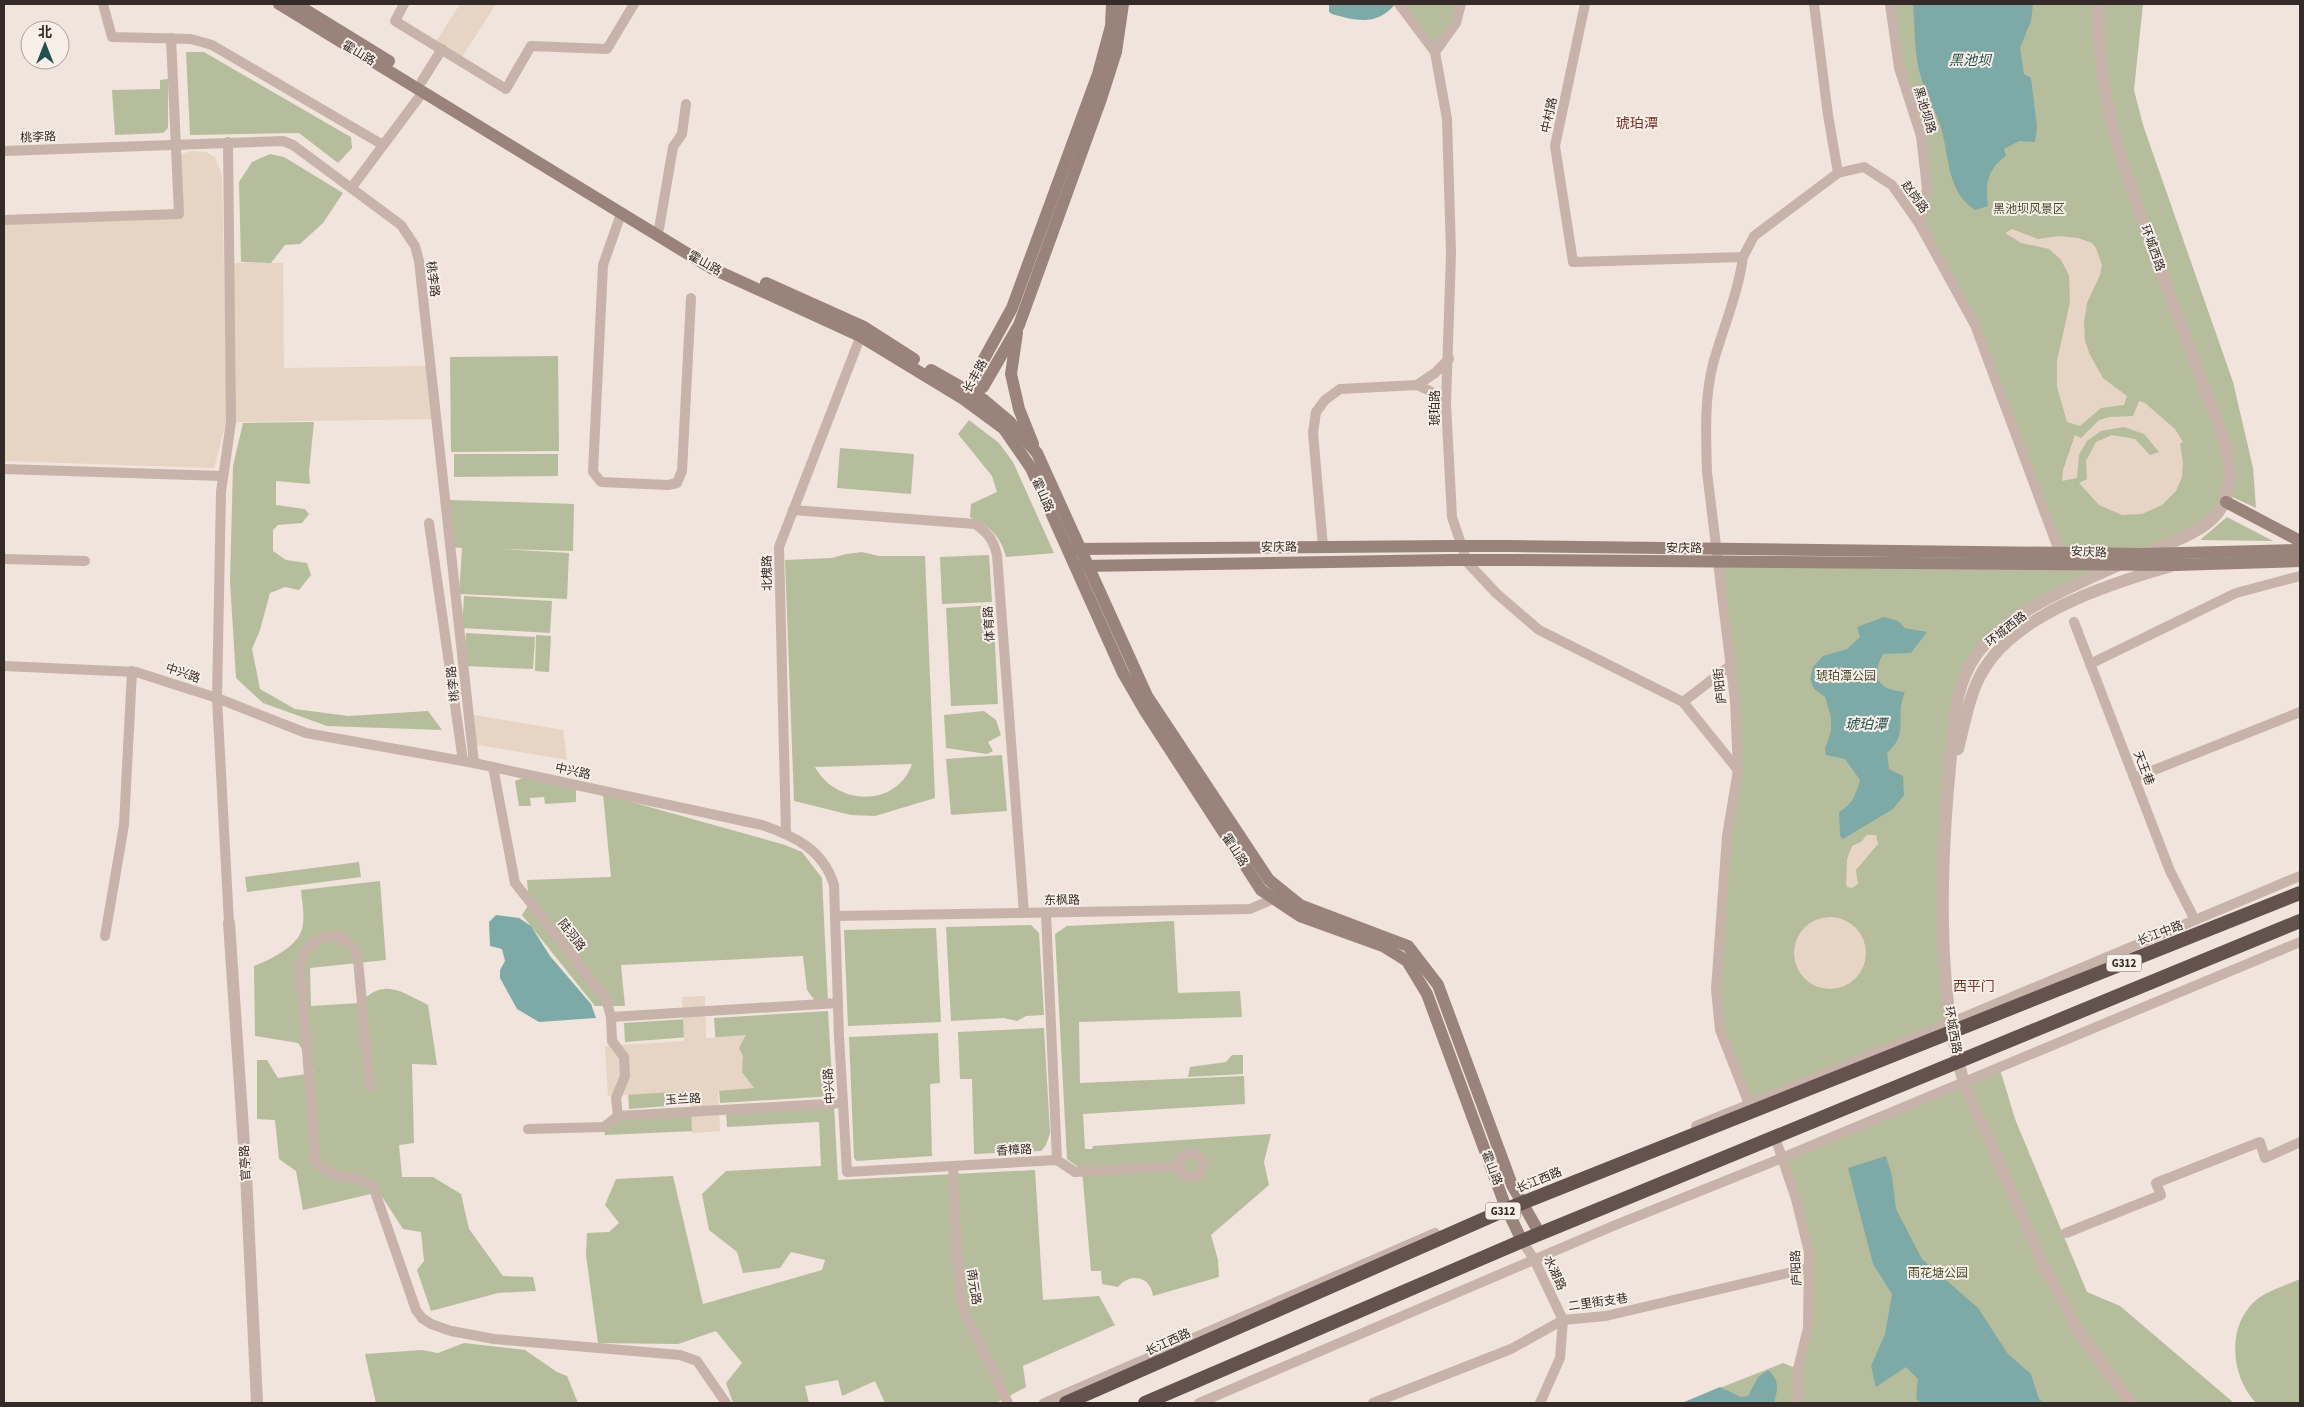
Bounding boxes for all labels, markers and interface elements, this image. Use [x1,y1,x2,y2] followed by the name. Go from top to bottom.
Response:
[20,20,70,70] north arrow
[38,23,52,43] text: 北
[339,37,379,70] street label: 霍山路
[1949,51,1993,71] water label: 黑池坝
[1909,85,1940,136] street label: 黑池坝路
[1537,96,1562,134] street label: 中村路
[1616,114,1658,134] district label: 琥珀潭
[20,128,56,147] street label: 桃李路
[1897,178,1932,217] street label: 赵岗路
[1993,201,2065,218] park label: 黑池坝风景区
[2136,223,2169,274] street label: 环城西路
[685,247,725,280] street label: 霍山路
[422,260,443,298] street label: 桃李路
[959,356,992,396] street label: 长丰路
[1427,390,1444,426] street label: 琥珀路
[1027,475,1058,515] street label: 霍山路
[1261,539,1297,556] street label: 安庆路
[1666,540,1702,557] street label: 安庆路
[2071,543,2107,562] street label: 安庆路
[759,555,776,591] street label: 北槐路
[980,605,999,643] street label: 体育路
[1982,608,2030,651] street label: 环城西路
[163,660,203,687] street label: 中兴路
[443,665,464,703] street label: 桃李路
[1710,667,1731,705] street label: 庐阳街
[1816,668,1876,685] park label: 琥珀潭公园
[1845,715,1890,735] water label: 琥珀潭
[2129,748,2158,788] street label: 天王巷
[554,759,592,784] street label: 中兴路
[1218,831,1252,870] street label: 霍山路
[1044,892,1080,909] street label: 东枫路
[554,916,589,955] street label: 陆羽路
[2135,917,2186,950] street label: 长江中路
[2106,954,2142,971] road number: G312
[1953,977,1995,997] district label: 西平门
[1940,1005,1965,1055] street label: 环城西路
[820,1067,839,1105] street label: 中兴路
[665,1090,701,1109] street label: 玉兰路
[996,1141,1032,1160] street label: 香樟路
[236,1145,255,1181] street label: 官亭路
[1477,1148,1506,1188] street label: 霍山路
[1514,1164,1565,1197] street label: 长江西路
[1486,1202,1520,1220] road number: G312
[1787,1250,1806,1286] street label: 庐阳路
[1539,1253,1570,1293] street label: 水湖路
[1908,1265,1968,1282] park label: 雨花塘公园
[962,1268,985,1306] street label: 南元路
[1567,1290,1629,1315] street label: 二里街支巷
[1143,1325,1194,1360] street label: 长江西路

